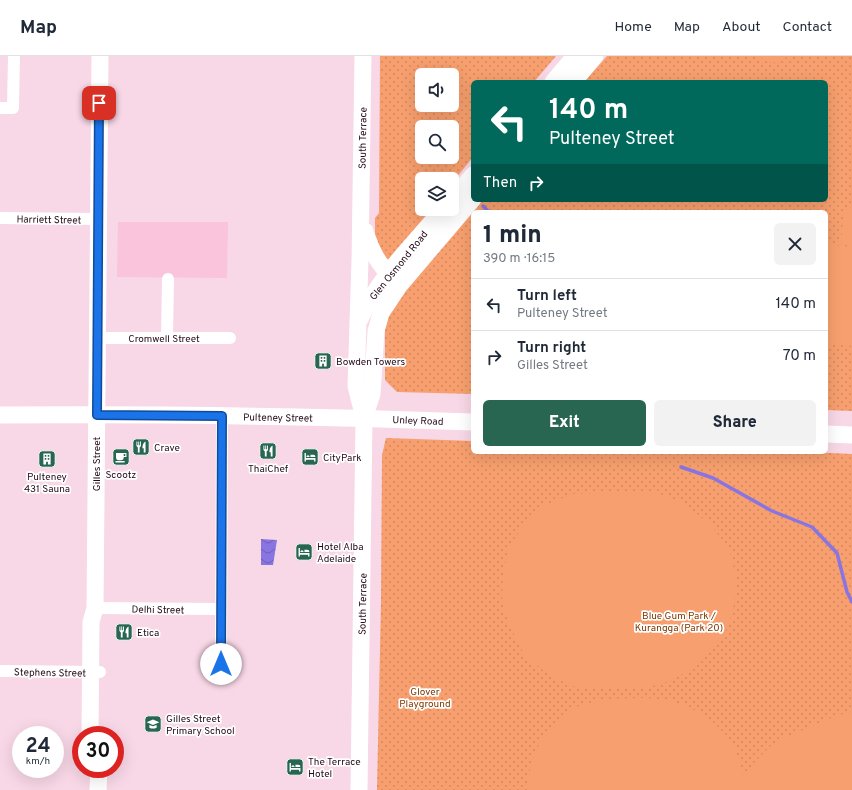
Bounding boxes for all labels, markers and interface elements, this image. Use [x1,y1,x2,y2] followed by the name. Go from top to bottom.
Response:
[20,16,57,40] text: Map
[615,19,652,36] text: Home
[674,19,700,36] text: Map
[722,19,761,36] text: About
[783,19,832,36] text: Contact
[415,68,459,216] map controls
[415,68,459,112] button: sound
[82,86,116,120] pin
[88,92,110,114] icon: arrive
[549,93,628,129] text: 140 m
[483,96,535,148] icon: left
[356,107,371,169] street label: South Terrace
[415,120,459,164] button: search
[549,128,674,151] text: Pulteney Street
[415,172,459,216] button: layers
[525,172,547,194] icon: right
[483,174,517,193] text: Then
[16,213,82,228] street label: Harriett Street
[483,221,542,251] text: 1 min
[774,223,816,265] button: close
[367,229,431,303] street label: Glen Osmond Road
[483,251,555,267] text: 390 m · 16:15
[517,287,577,306] text: Turn left
[483,294,505,316] icon: left
[776,295,816,314] text: 140 m
[517,306,608,322] text: Pulteney Street
[128,333,200,346] street label: Cromwell Street
[517,339,586,358] text: Turn right
[483,346,505,368] icon: right
[783,347,816,366] text: 70 m
[313,351,333,371] building icon: Bowden Towers
[336,356,406,369] place label: Bowden Towers
[517,358,588,374] text: Gilles Street
[483,400,646,446] button: Exit
[654,400,816,446] button: Share
[243,411,313,426] street label: Pulteney Street
[392,414,444,429] street label: Unley Road
[91,437,104,491] street label: Gilles Street
[131,437,151,457] restaurant icon: Crave
[258,441,278,461] restaurant icon: ThaiChef
[154,442,180,455] place label: Crave
[111,447,131,467] cafe icon: Scootz
[300,447,320,467] hotel icon: CityPark
[37,449,57,469] building icon: Pulteney 431 Sauna
[323,452,362,465] place label: CityPark
[248,463,289,476] place label: ThaiChef
[106,469,136,482] place label: Scootz
[24,471,70,496] place label: Pulteney 431 Sauna
[317,541,364,566] place label: Hotel Alba Adelaide
[294,542,314,562] hotel icon: Hotel Alba Adelaide
[356,573,371,635] street label: South Terrace
[131,604,185,617] street label: Delhi Street
[635,610,723,635] park label: Blue Gum Park / Kurangga (Park 20)
[114,622,134,642] restaurant icon: Etica
[137,627,159,640] place label: Etica
[200,643,242,685] position arrow
[14,666,86,681] street label: Stephens Street
[399,686,451,711] park label: Glover Playground
[166,713,235,738] place label: Gilles Street Primary School
[143,714,163,734] school or university icon: Gilles Street Primary School
[72,726,124,778] speed limit sign: 30
[25,734,51,760] text: 24
[26,755,50,768] text: km/h
[308,756,361,781] place label: The Terrace Hotel
[285,757,305,777] hotel icon: The Terrace Hotel

